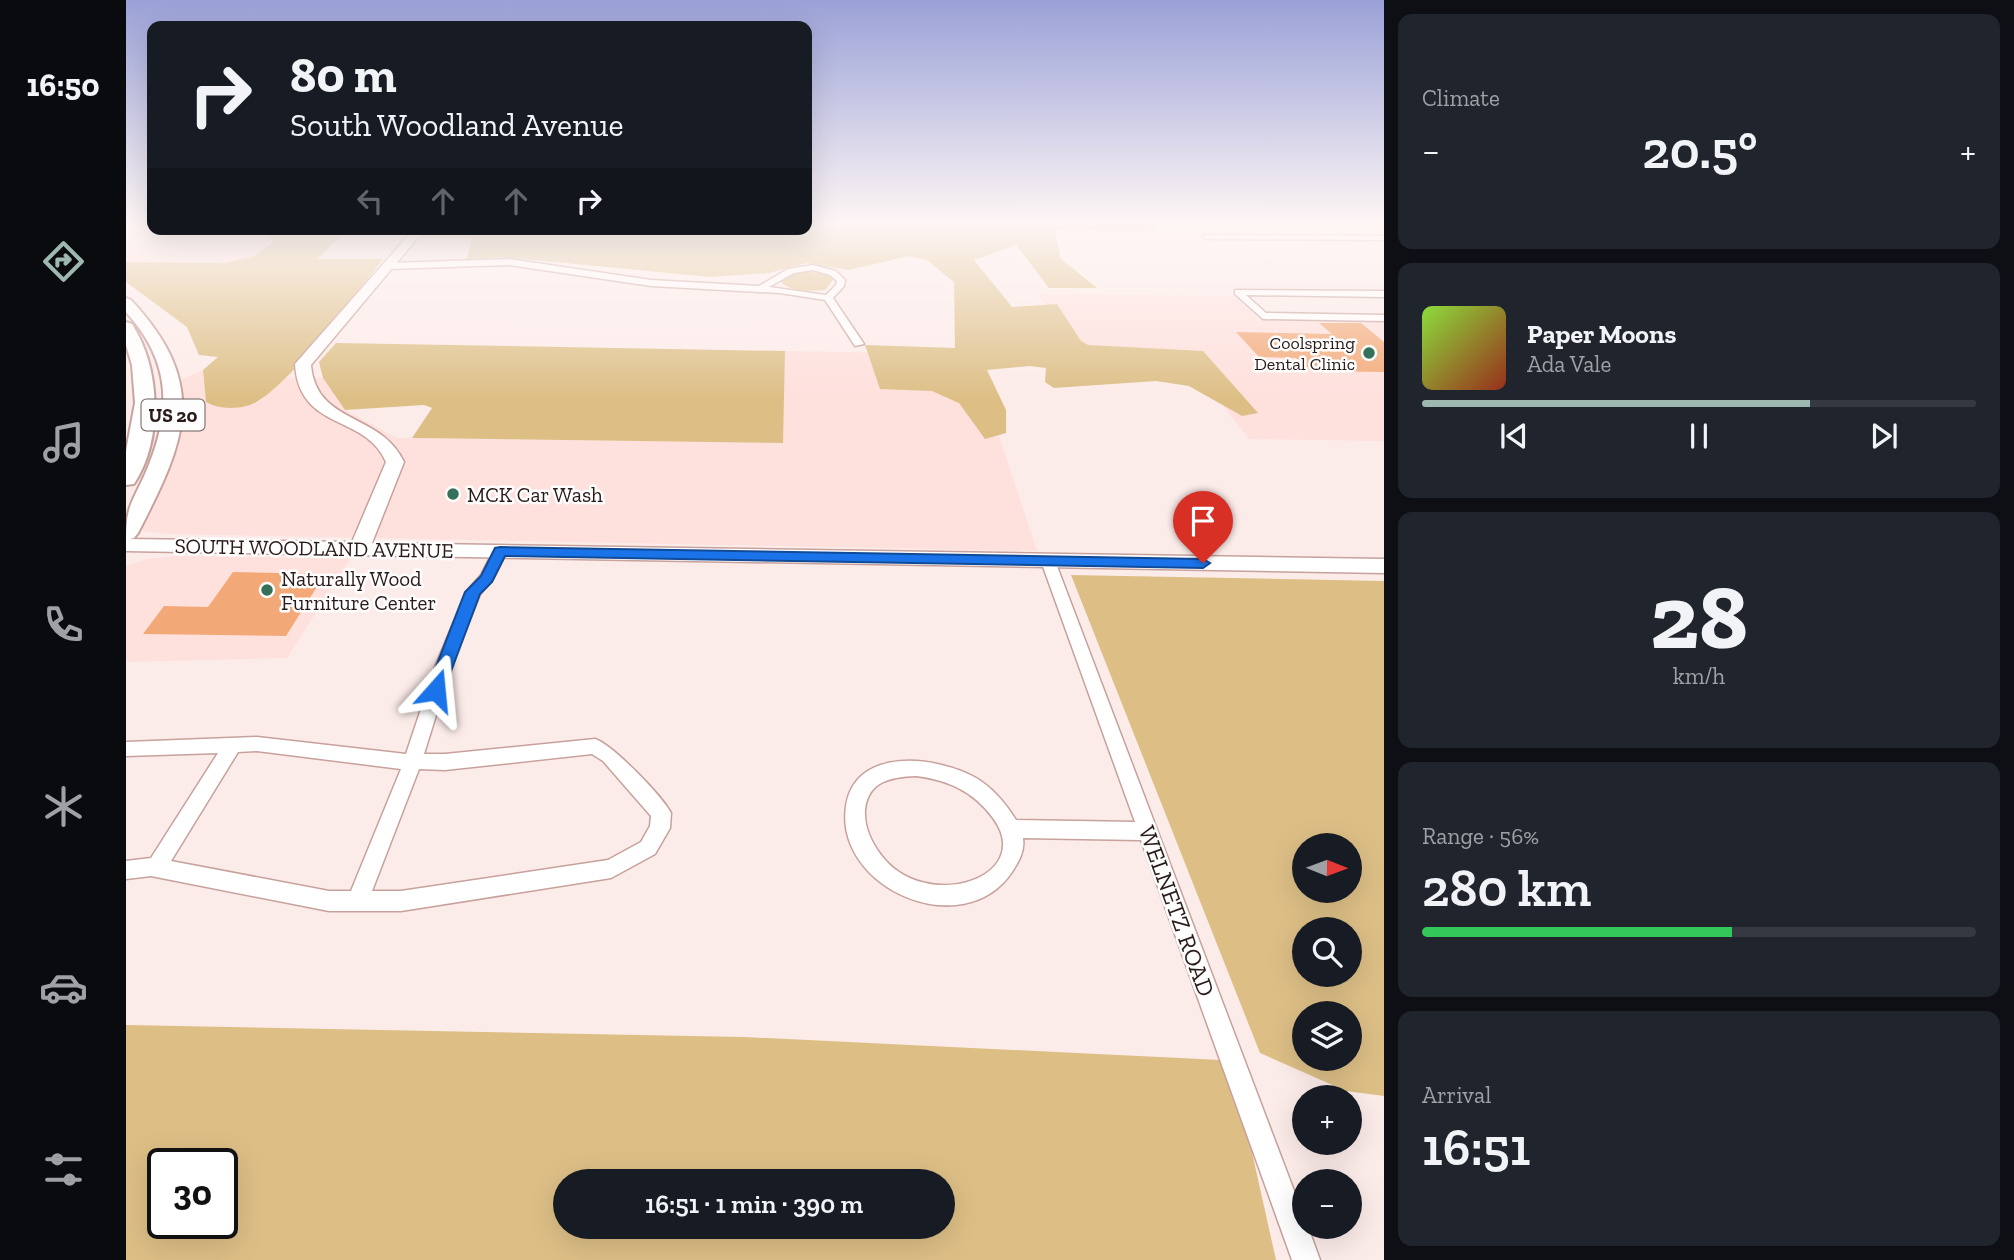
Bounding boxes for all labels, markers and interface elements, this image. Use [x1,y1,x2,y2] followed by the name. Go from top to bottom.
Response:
[290,46,397,105] text: 80 m
[175,49,266,140] icon: right
[26,66,100,104] text: 16:50
[1422,84,1500,112] text: Climate
[290,106,623,144] text: South Woodland Avenue
[1642,119,1758,181] text: 20.5°
[1422,128,1440,174] text: −
[1960,128,1976,174] text: +
[351,182,389,220] icon: left
[424,182,462,220] icon: ahead
[497,182,535,220] icon: ahead
[570,182,608,220] icon: right
[39,237,88,286] icon: directions
[1527,318,1676,350] text: Paper Moons
[1254,332,1355,375] place label: Coolspring Dental Clinic
[1361,345,1377,361] marker: Coolspring Dental Clinic
[1527,350,1611,378] text: Ada Vale
[142,400,204,430] road number: US 20
[1495,417,1533,455] icon: previous
[1680,417,1718,455] icon: pause
[1865,417,1903,455] icon: next
[39,418,88,467] icon: music
[467,482,603,507] place label: MCK Car Wash
[445,486,461,502] marker: MCK Car Wash
[1173,491,1233,563] pin
[1184,502,1222,540] icon: arrive
[174,533,454,563] street label: SOUTH WOODLAND AVENUE
[1650,562,1748,671] text: 28
[281,566,436,615] place label: Naturally Wood Furniture Center
[259,582,275,598] marker: Naturally Wood Furniture Center
[39,600,88,649] icon: phone
[399,653,473,727] position arrow
[1673,662,1725,690] text: km/h
[39,782,88,831] icon: climate
[1133,822,1221,1000] street label: WELNETZ ROAD
[1422,822,1539,850] text: Range · 56%
[1292,833,1362,903] north arrow
[1292,833,1362,1239] map controls
[1422,857,1591,919] text: 280 km
[1292,917,1362,987] button: search
[39,963,88,1012] icon: car
[1292,1001,1362,1071] button: layers
[1422,1081,1491,1109] text: Arrival
[1292,1085,1362,1155] button: +
[1422,1116,1530,1178] text: 16:51
[39,1145,88,1194] icon: filters
[147,1148,238,1239] speed limit sign: 30
[1292,1169,1362,1239] button: −
[645,1188,863,1220] text: 16:51 · 1 min · 390 m

